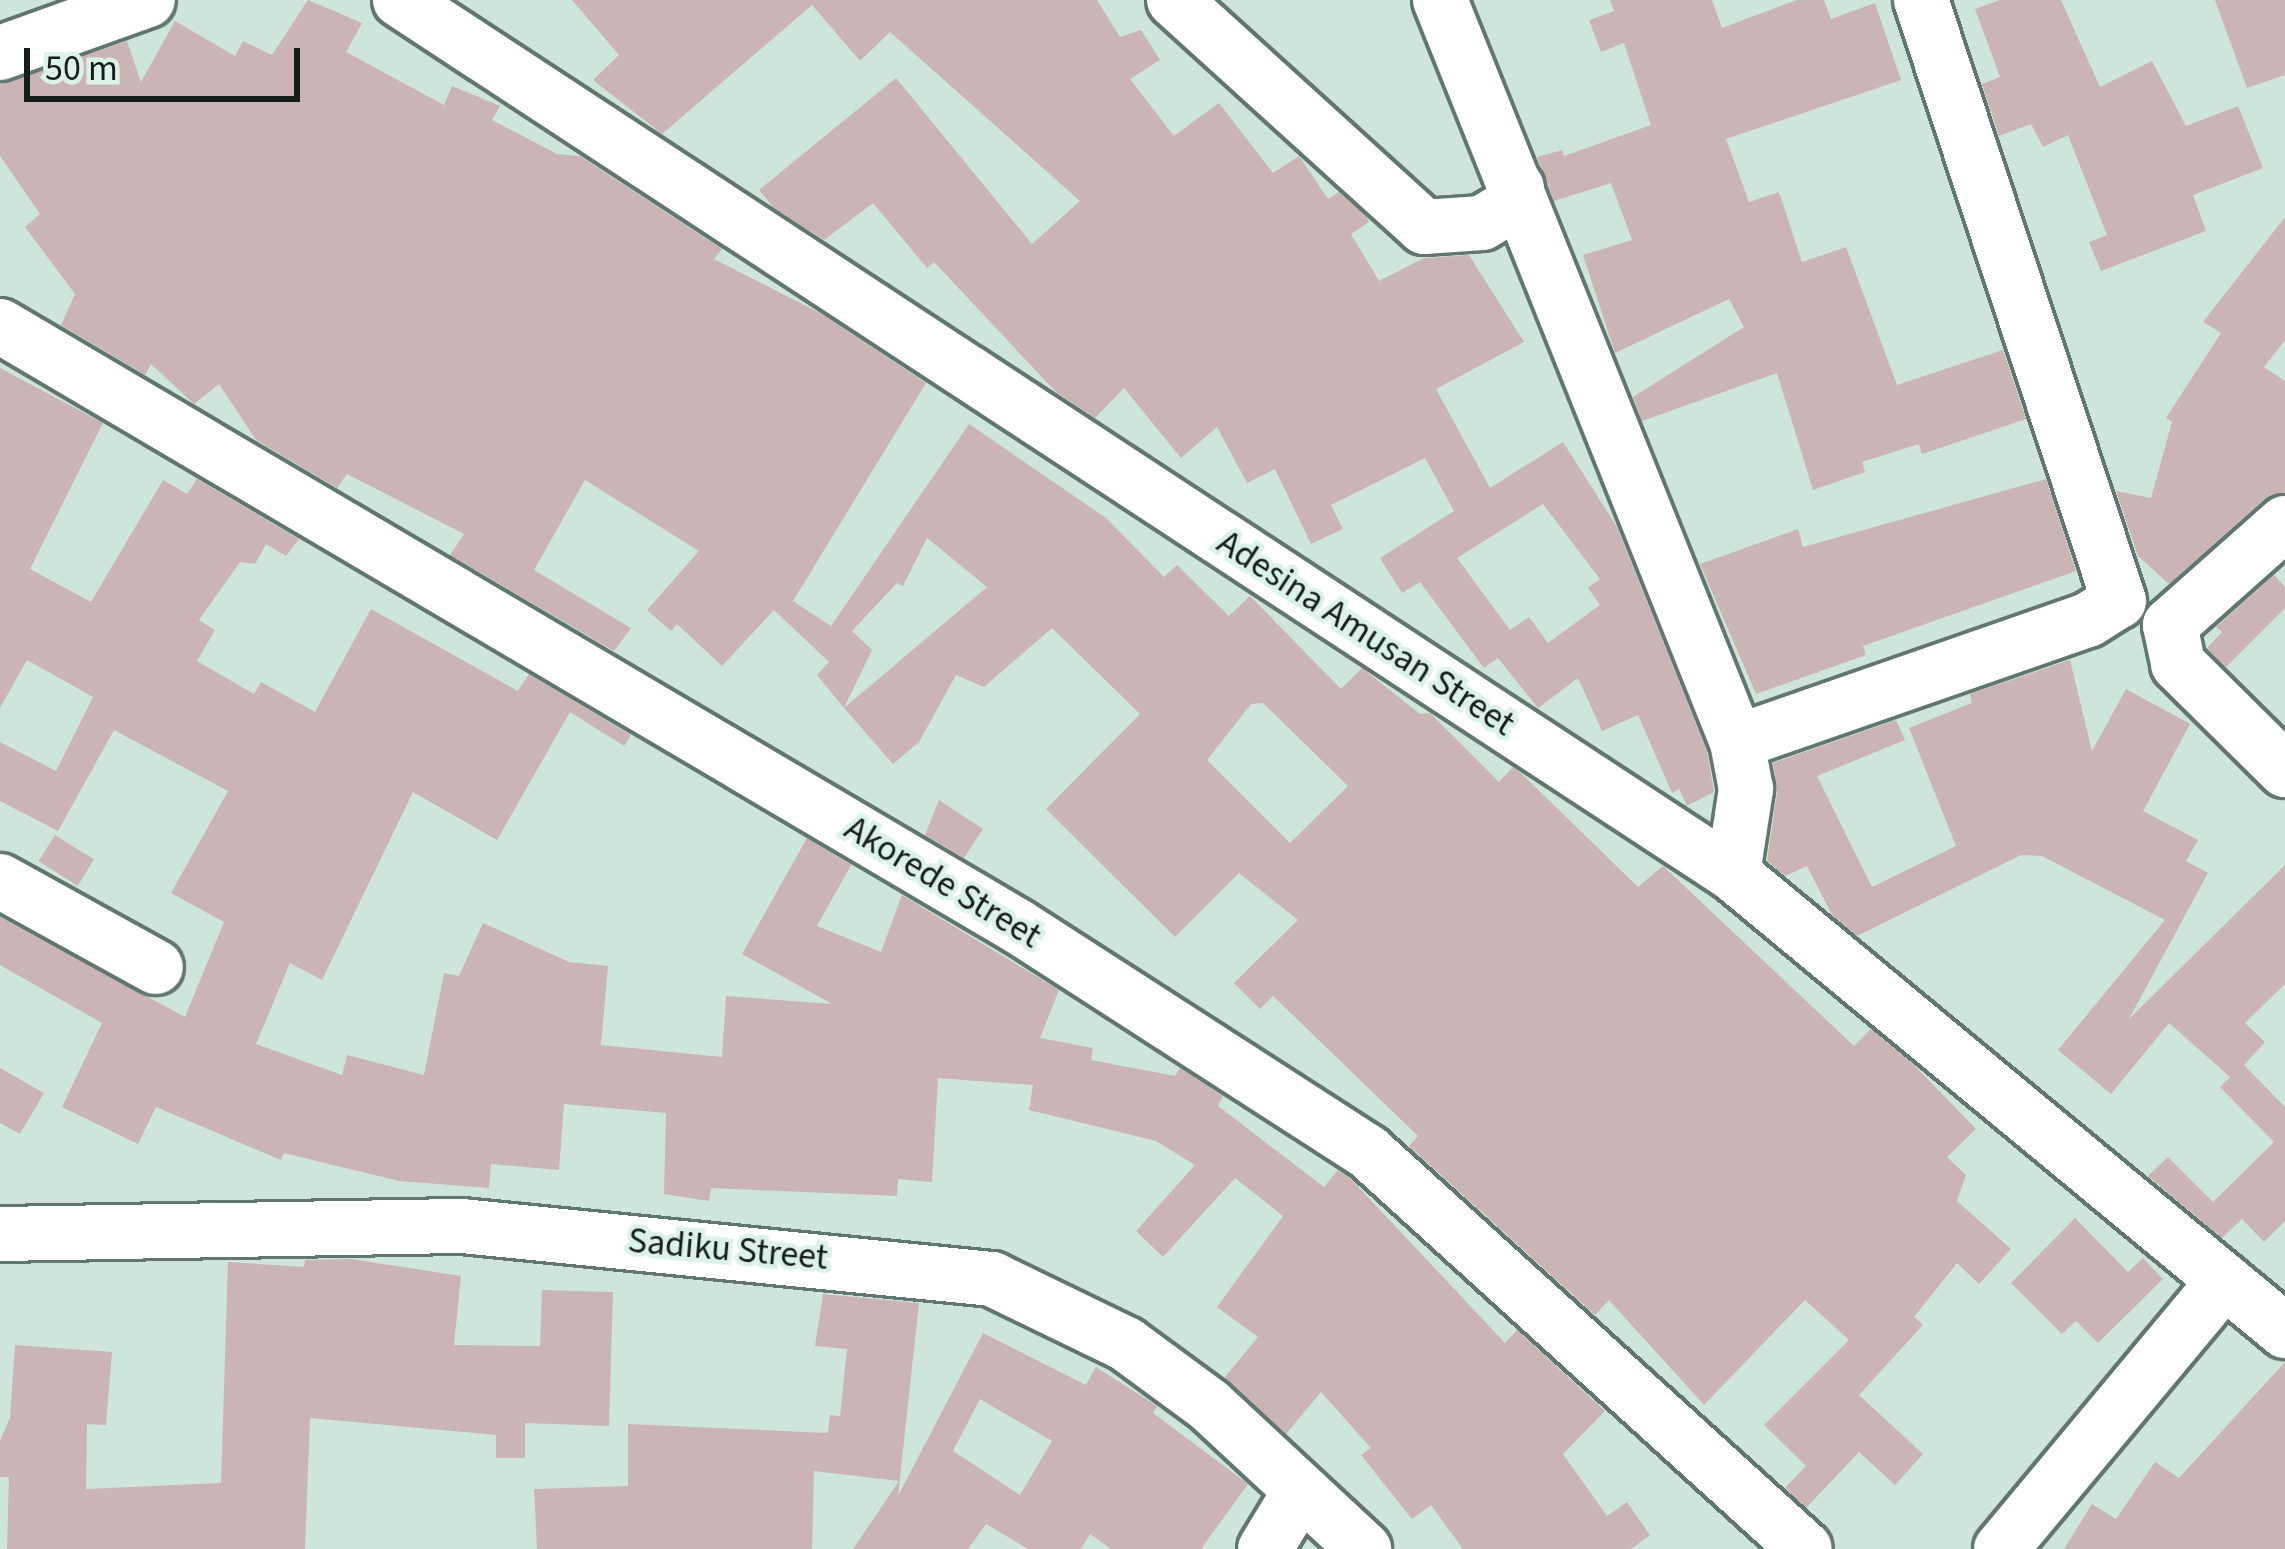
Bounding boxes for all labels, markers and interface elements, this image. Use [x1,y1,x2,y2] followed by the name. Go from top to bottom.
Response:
[30,24,306,98] scale bar
[45,43,118,94] text: 50 m
[1209,521,1523,745] street label: Adesina Amusan Street
[837,806,1049,958] street label: Akorede Street
[626,1219,830,1279] street label: Sadiku Street

